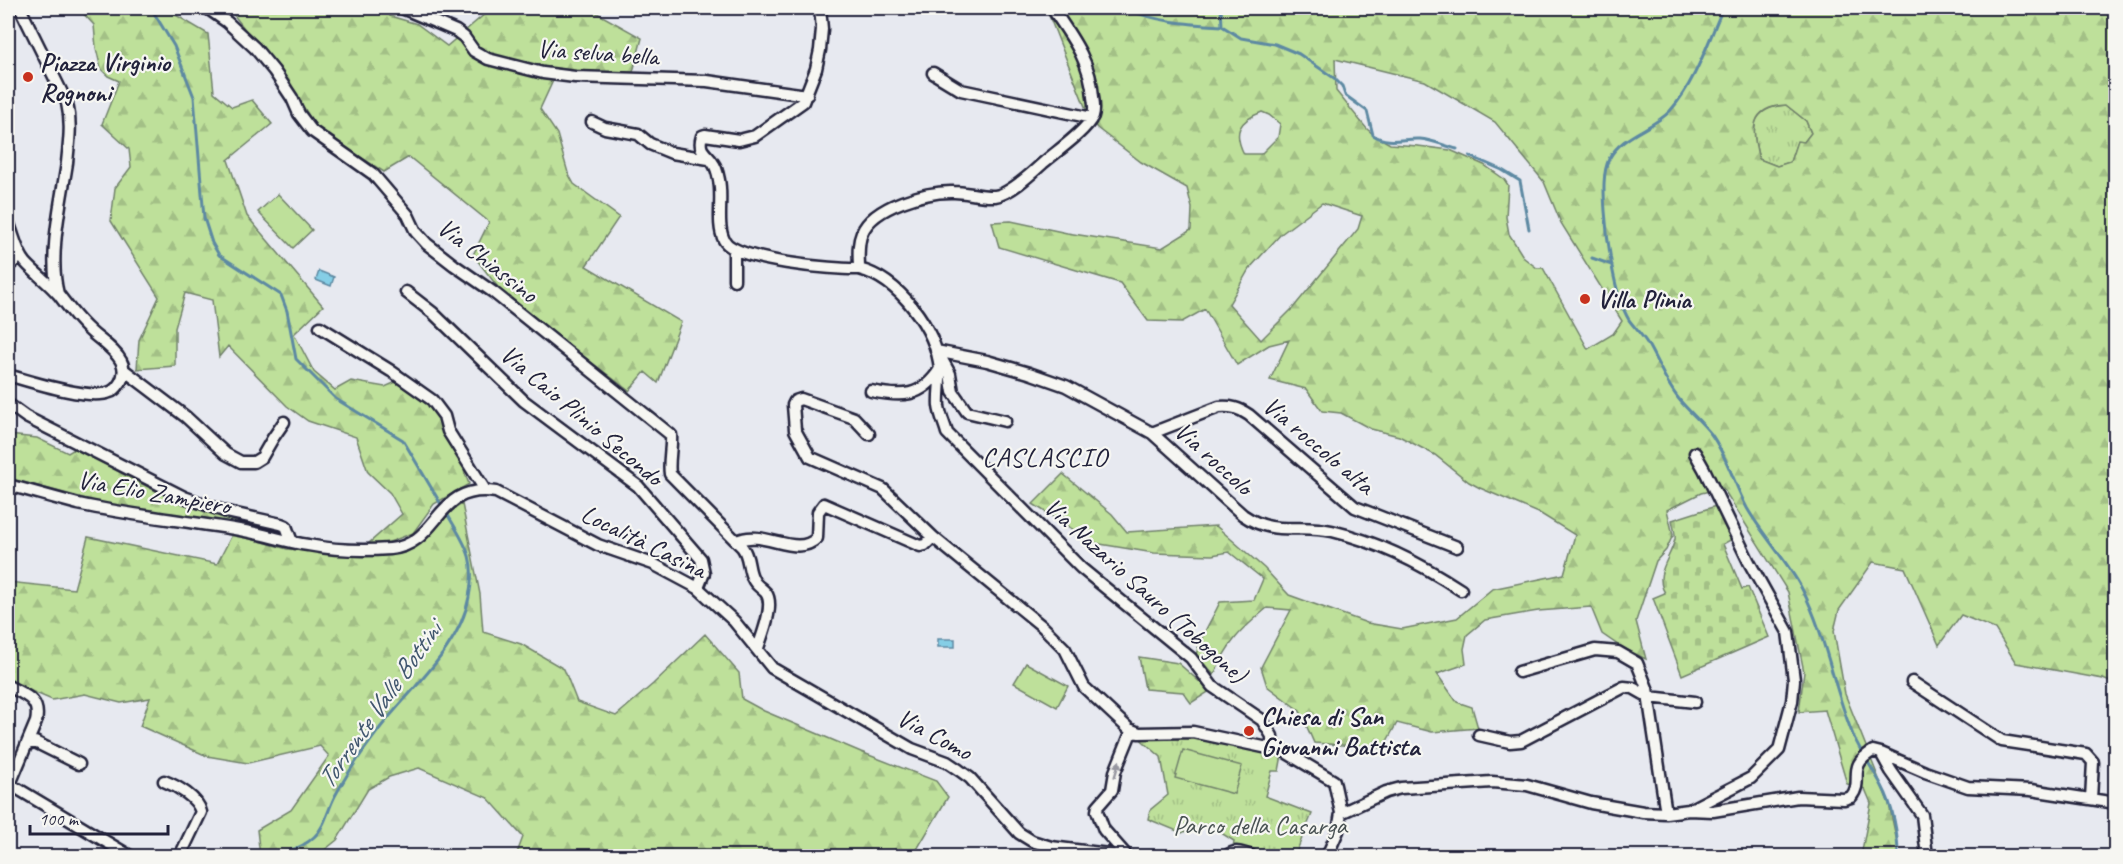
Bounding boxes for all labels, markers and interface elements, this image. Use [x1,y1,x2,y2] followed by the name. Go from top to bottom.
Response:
[536,32,662,73] street label: Via selva bella
[40,46,172,109] place label: Piazza Virginio Rognoni
[21,70,35,84] marker: Piazza Virginio Rognoni
[431,211,546,311] street label: Via Chiassino
[1597,283,1693,316] place label: Villa Plinia
[1578,292,1592,306] marker: Villa Plinia
[494,338,672,495] street label: Via Caio Plinio Secondo
[1256,389,1383,503] street label: Via roccolo alta
[1168,415,1262,504] street label: Via roccolo
[982,440,1109,474] district label: CASLASCIO
[75,463,236,523] street label: Via Elio Zampiero
[1037,490,1255,691] street label: Via Nazario Sauro (Tobogone)
[576,497,714,587] street label: Località Casina
[309,610,452,795] water label: Torrente Valle Bottini
[1261,700,1422,763] place label: Chiesa di San Giovanni Battista
[892,701,980,769] street label: Via Como
[1242,724,1256,738] marker: Chiesa di San Giovanni Battista
[1113,760,1122,778] one-way arrow
[30,798,168,836] scale bar
[39,808,80,830] text: 100 m
[1173,809,1348,842] park label: Parco della Casarga

